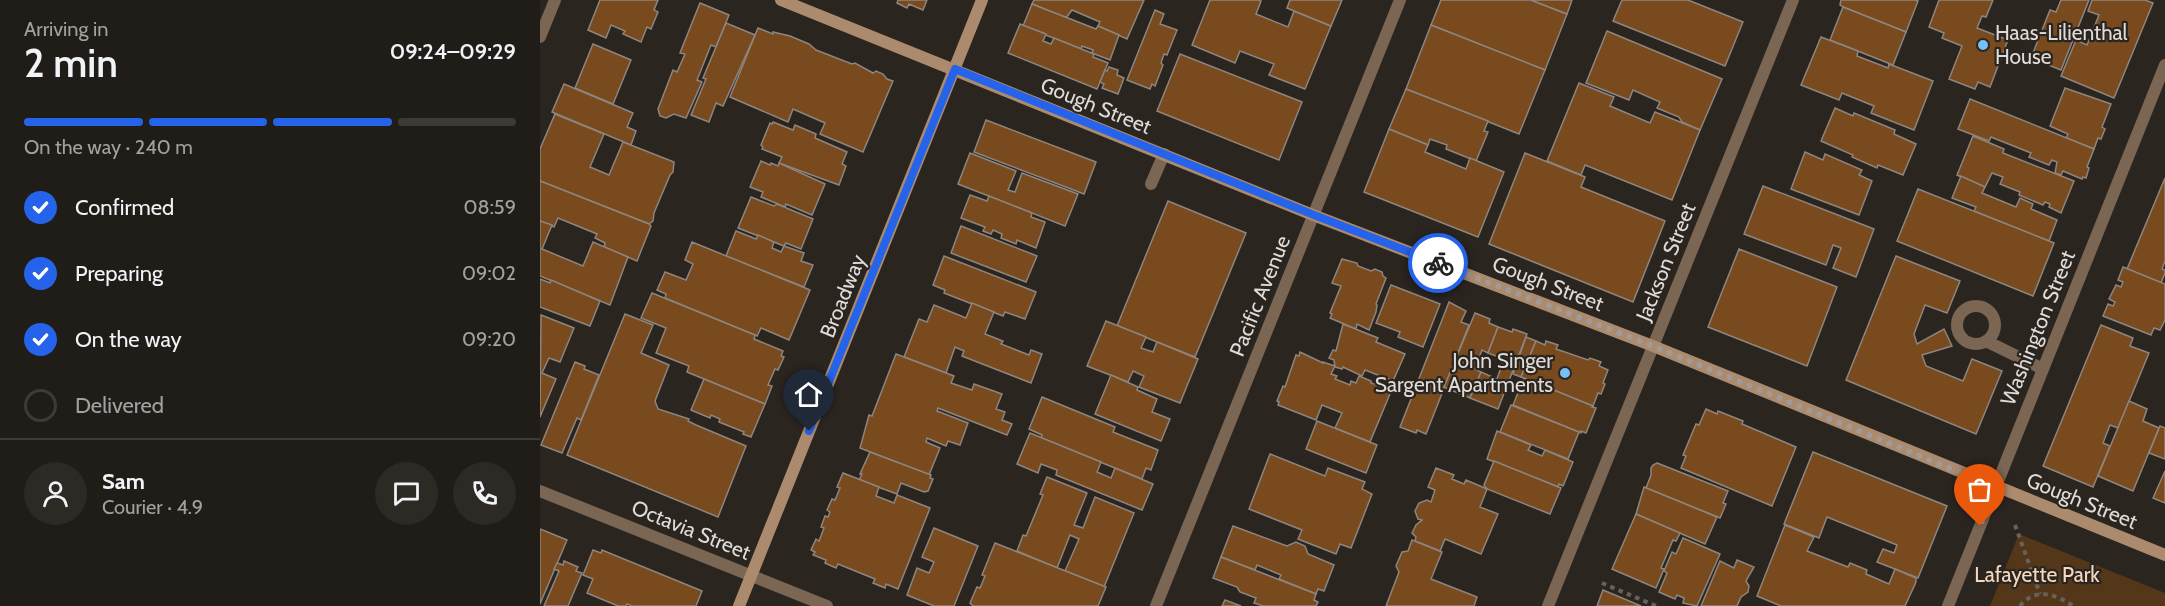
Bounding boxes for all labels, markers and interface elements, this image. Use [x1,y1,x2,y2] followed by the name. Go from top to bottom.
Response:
[24,17,108,41] text: Arriving in
[1995,20,2128,69] place label: Haas-Lilienthal House
[390,38,516,65] text: 09:24–09:29
[1976,38,1990,52] marker: Haas-Lilienthal House
[24,39,118,87] text: 2 min
[1037,72,1155,139] street label: Gough Street
[24,135,193,159] text: On the way · 240 m
[24,191,57,224] icon: check
[75,194,174,221] text: Confirmed
[464,195,516,219] text: 08:59
[1630,199,1701,325] street label: Jackson Street
[1224,232,1295,360] street label: Pacific Avenue
[1408,233,1468,293] courier
[1422,247,1455,280] icon: bike
[1995,247,2080,409] street label: Washington Street
[815,250,871,341] street label: Broadway
[1489,251,1607,316] street label: Gough Street
[24,257,57,290] icon: check
[75,260,163,287] text: Preparing
[462,261,516,285] text: 09:02
[24,323,57,356] icon: check
[75,326,182,353] text: On the way
[462,327,516,351] text: 09:20
[1375,348,1553,397] place label: John Singer Sargent Apartments
[1558,366,1572,380] marker: John Singer Sargent Apartments
[783,369,834,431] pin
[792,378,825,411] icon: home
[75,392,164,419] text: Delivered
[24,462,87,525] button: person
[375,462,438,525] button: chat
[453,462,516,525] button: phone
[1954,464,2005,526] pin
[2023,467,2141,534] street label: Gough Street
[102,468,145,495] text: Sam
[1963,473,1996,506] icon: bag
[628,494,754,565] street label: Octavia Street
[102,495,203,519] text: Courier · 4.9
[1974,562,2100,587] park label: Lafayette Park

